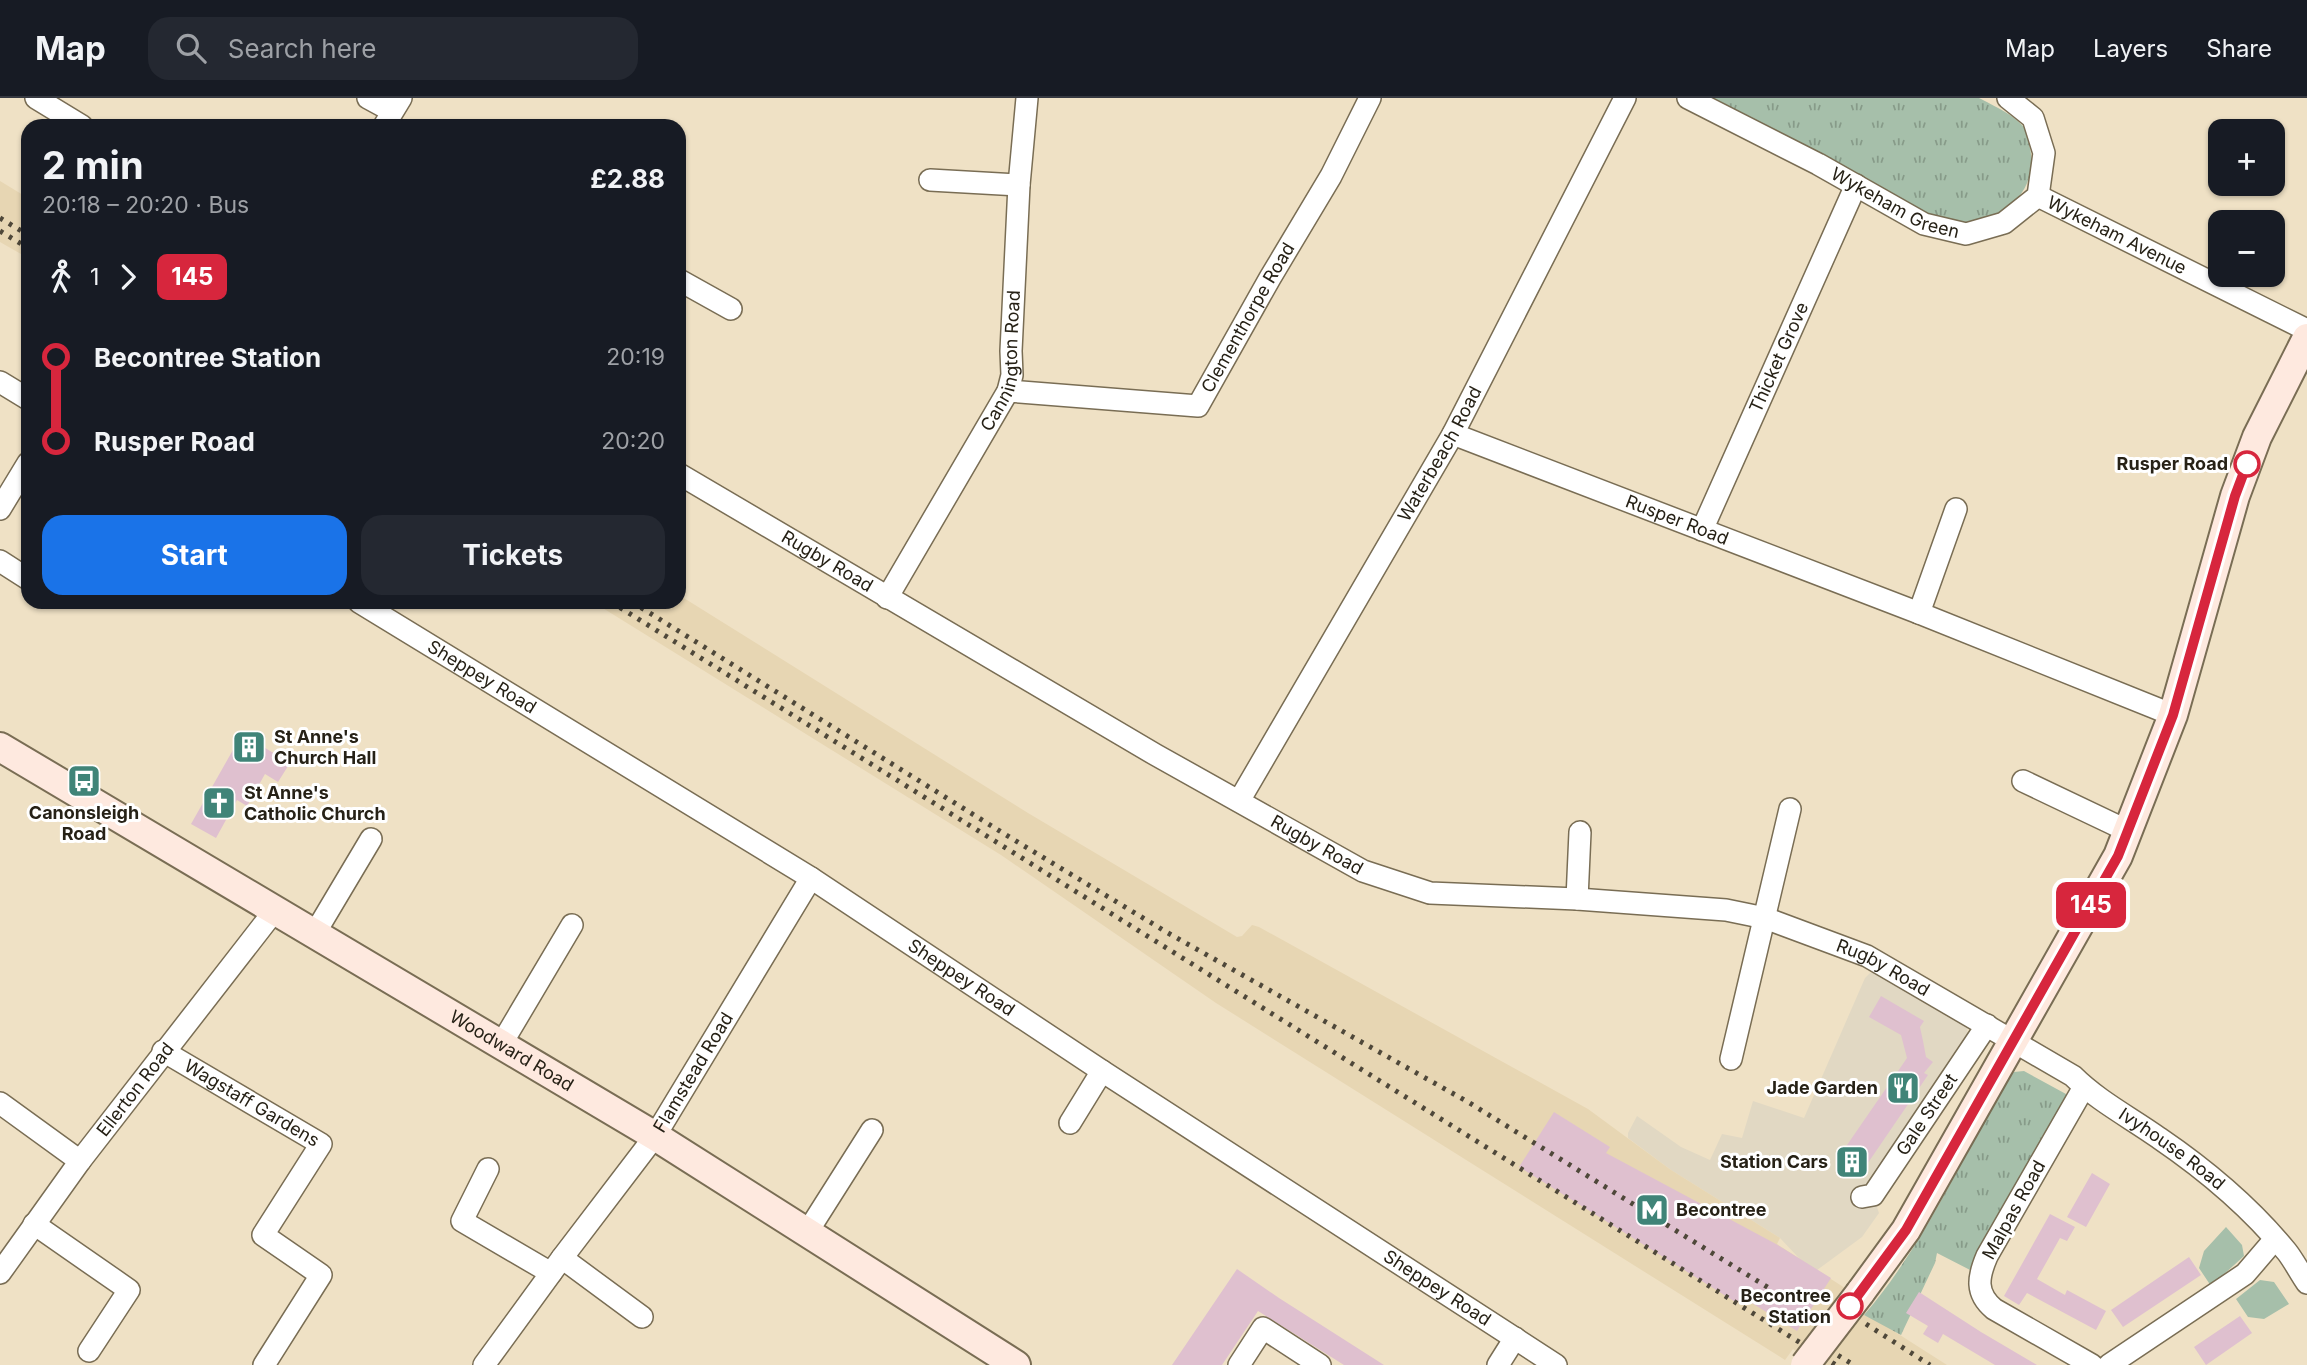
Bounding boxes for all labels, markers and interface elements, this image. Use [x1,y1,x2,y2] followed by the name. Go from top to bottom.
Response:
[148,17,638,80] search box
[35,28,106,68] text: Map
[172,29,210,67] icon: search
[228,33,376,64] text: Search here
[2005,34,2055,63] text: Map
[2093,34,2168,63] text: Layers
[2206,34,2272,63] text: Share
[2208,119,2285,287] map controls
[2208,119,2285,196] button: +
[42,142,144,188] text: 2 min
[590,163,665,194] text: £2.88
[1828,163,1962,242] street label: Wykeham Green
[42,191,249,219] text: 20:18 – 20:20 · Bus
[2044,191,2190,278] street label: Wykeham Avenue
[2208,210,2285,287] button: −
[1197,239,1299,396] street label: Clementhorpe Road
[42,258,80,296] icon: walk
[109,258,147,296] icon: forward
[171,262,213,291] text: 145
[90,263,99,291] text: 1
[976,290,1024,435] street label: Cannington Road
[1745,299,1812,416] street label: Thicket Grove
[94,342,321,373] text: Becontree Station
[606,343,665,371] text: 20:19
[1393,383,1486,525] street label: Waterbeach Road
[94,426,255,457] text: Rusper Road
[601,427,665,455] text: 20:20
[2234,451,2260,477] marker: Rusper Road
[2117,453,2228,474] place label: Rusper Road
[1623,490,1732,549] street label: Rusper Road
[42,515,347,595] button: Start
[361,515,665,595] button: Tickets
[778,526,877,596] street label: Rugby Road
[424,635,540,718] street label: Sheppey Road
[274,726,376,768] place label: St Anne's Church Hall
[230,728,268,766] building icon: St Anne's Church Hall
[65,762,103,800] bus stop icon: Canonsleigh Road
[244,782,386,824] place label: St Anne's Catholic Church
[200,784,238,822] church icon: St Anne's Catholic Church
[29,802,139,844] place label: Canonsleigh Road
[1267,810,1367,879] street label: Rugby Road
[2051,882,2131,928] line badge: 145
[2070,890,2112,919] text: 145
[904,934,1019,1020] street label: Sheppey Road
[1834,935,1934,1000] street label: Rugby Road
[446,1006,578,1095] street label: Woodward Road
[649,1008,737,1136] street label: Flamstead Road
[92,1038,178,1140] street label: Ellerton Road
[181,1055,323,1151] street label: Wagstaff Gardens
[1884,1069,1922,1107] restaurant icon: Jade Garden
[1892,1069,1962,1159] street label: Gale Street
[1767,1077,1878,1098] place label: Jade Garden
[2115,1103,2229,1194] street label: Ivyhouse Road
[1833,1143,1871,1181] building icon: Station Cars
[1720,1151,1828,1172] place label: Station Cars
[1978,1157,2049,1263] street label: Malpas Road
[1633,1191,1671,1229] metro station icon: Becontree
[1676,1199,1767,1220] place label: Becontree
[1380,1245,1495,1330] street label: Sheppey Road
[1741,1285,1831,1327] place label: Becontree Station
[1837,1293,1863,1319] marker: Becontree Station

